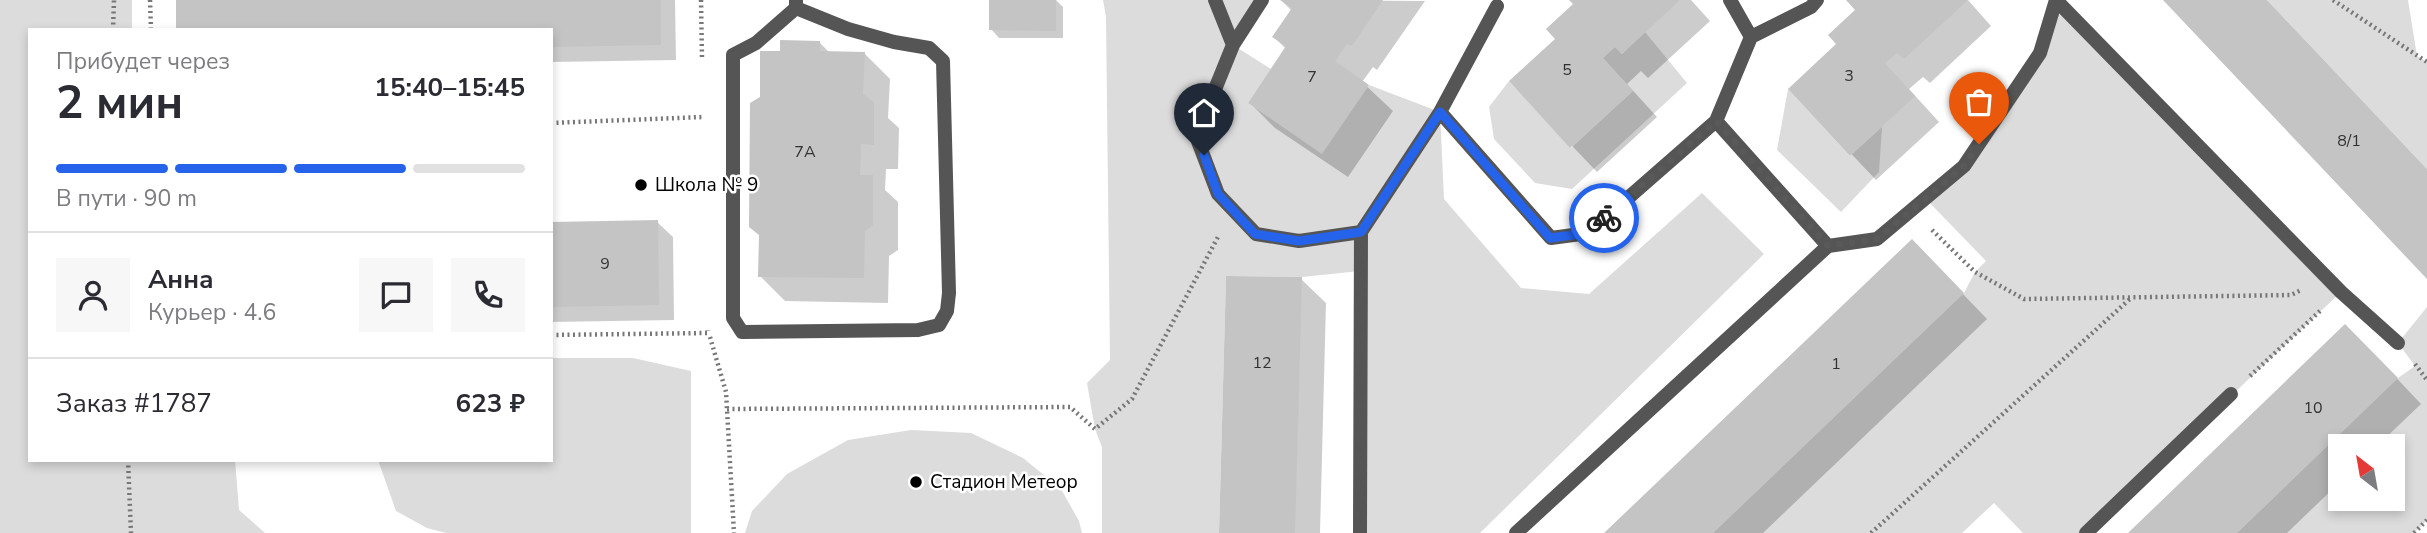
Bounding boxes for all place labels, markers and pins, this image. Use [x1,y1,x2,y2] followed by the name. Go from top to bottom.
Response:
[1949,72,2009,144] pin
[1174,83,1234,155] pin
[655,172,758,198] place label: Школа № 9
[633,177,649,193] marker: Школа № 9
[930,469,1078,495] place label: Стадион Метеор
[908,474,924,490] marker: Стадион Метеор

